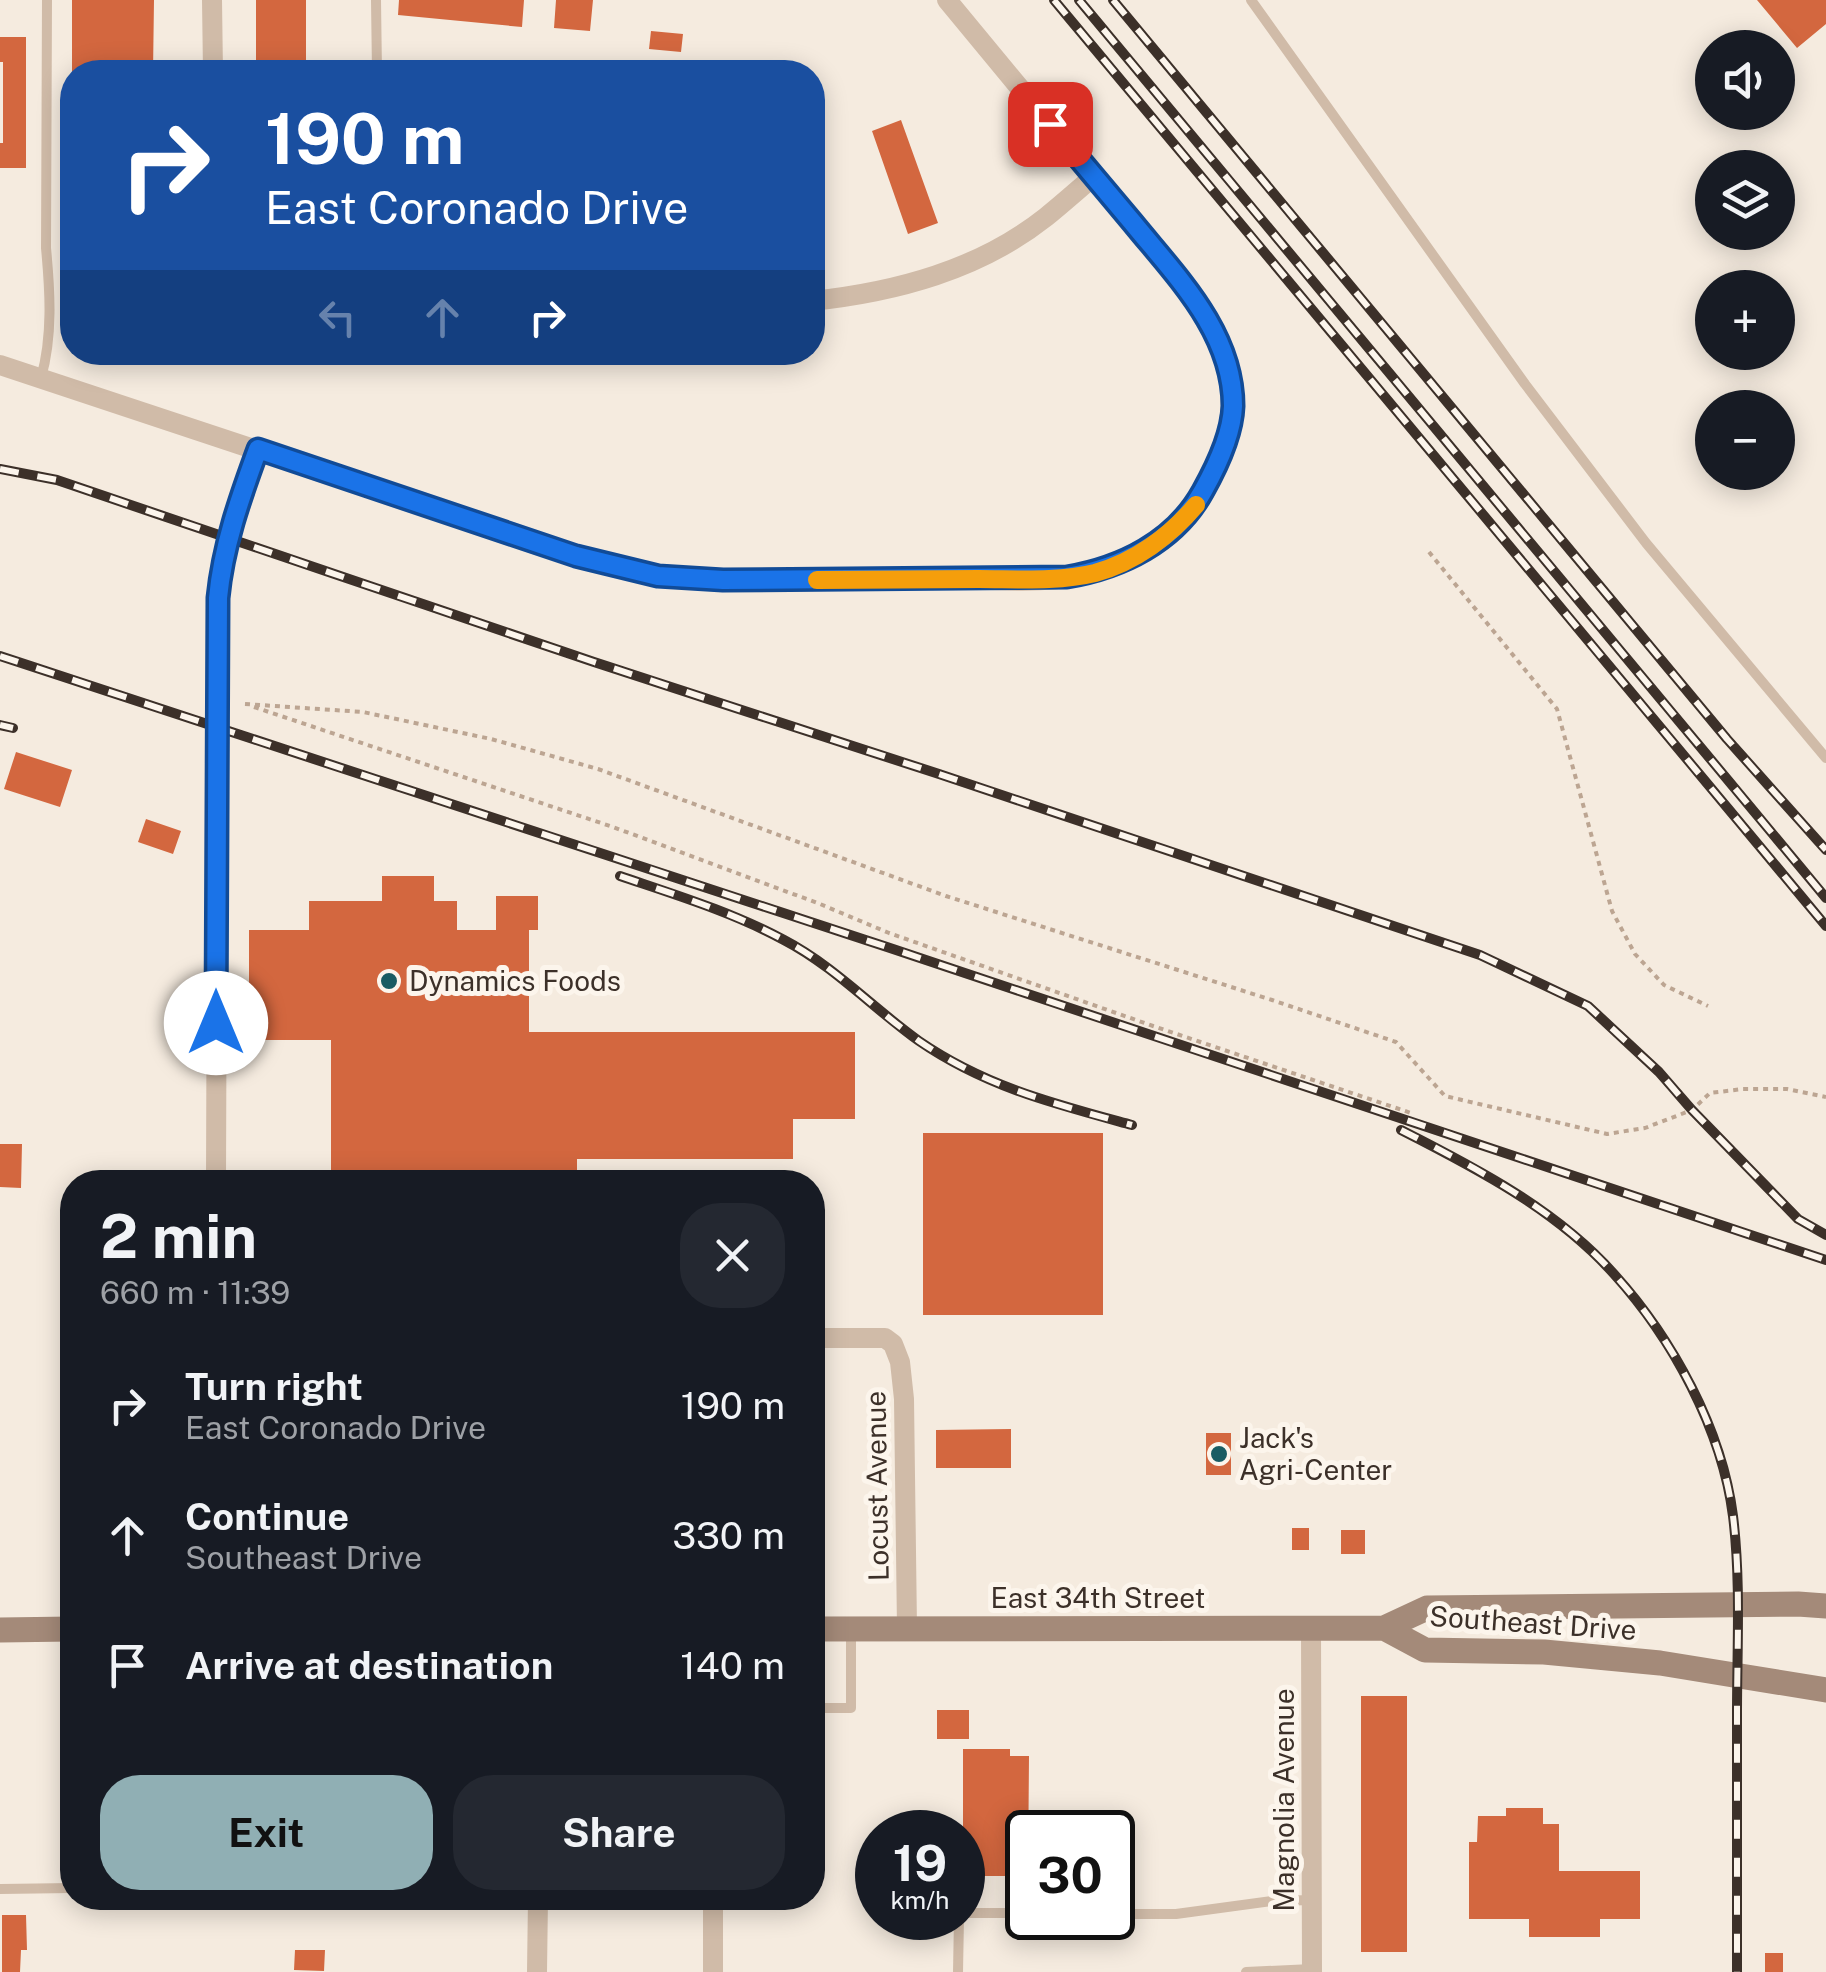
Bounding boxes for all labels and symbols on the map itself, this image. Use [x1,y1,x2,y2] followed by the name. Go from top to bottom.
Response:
[1008,82,1093,167] pin
[409,964,621,997] place label: Dynamics Foods
[378,970,400,992] marker: Dynamics Foods
[164,971,268,1075] position arrow
[858,1390,895,1582] street label: Locust Avenue
[1239,1421,1392,1486] place label: Jack's Agri-Center
[1208,1443,1230,1465] marker: Jack's Agri-Center
[991,1581,1205,1614] street label: East 34th Street
[1428,1599,1638,1646] street label: Southeast Drive
[1267,1688,1300,1912] street label: Magnolia Avenue
[1005,1810,1135,1940] speed limit sign: 30

